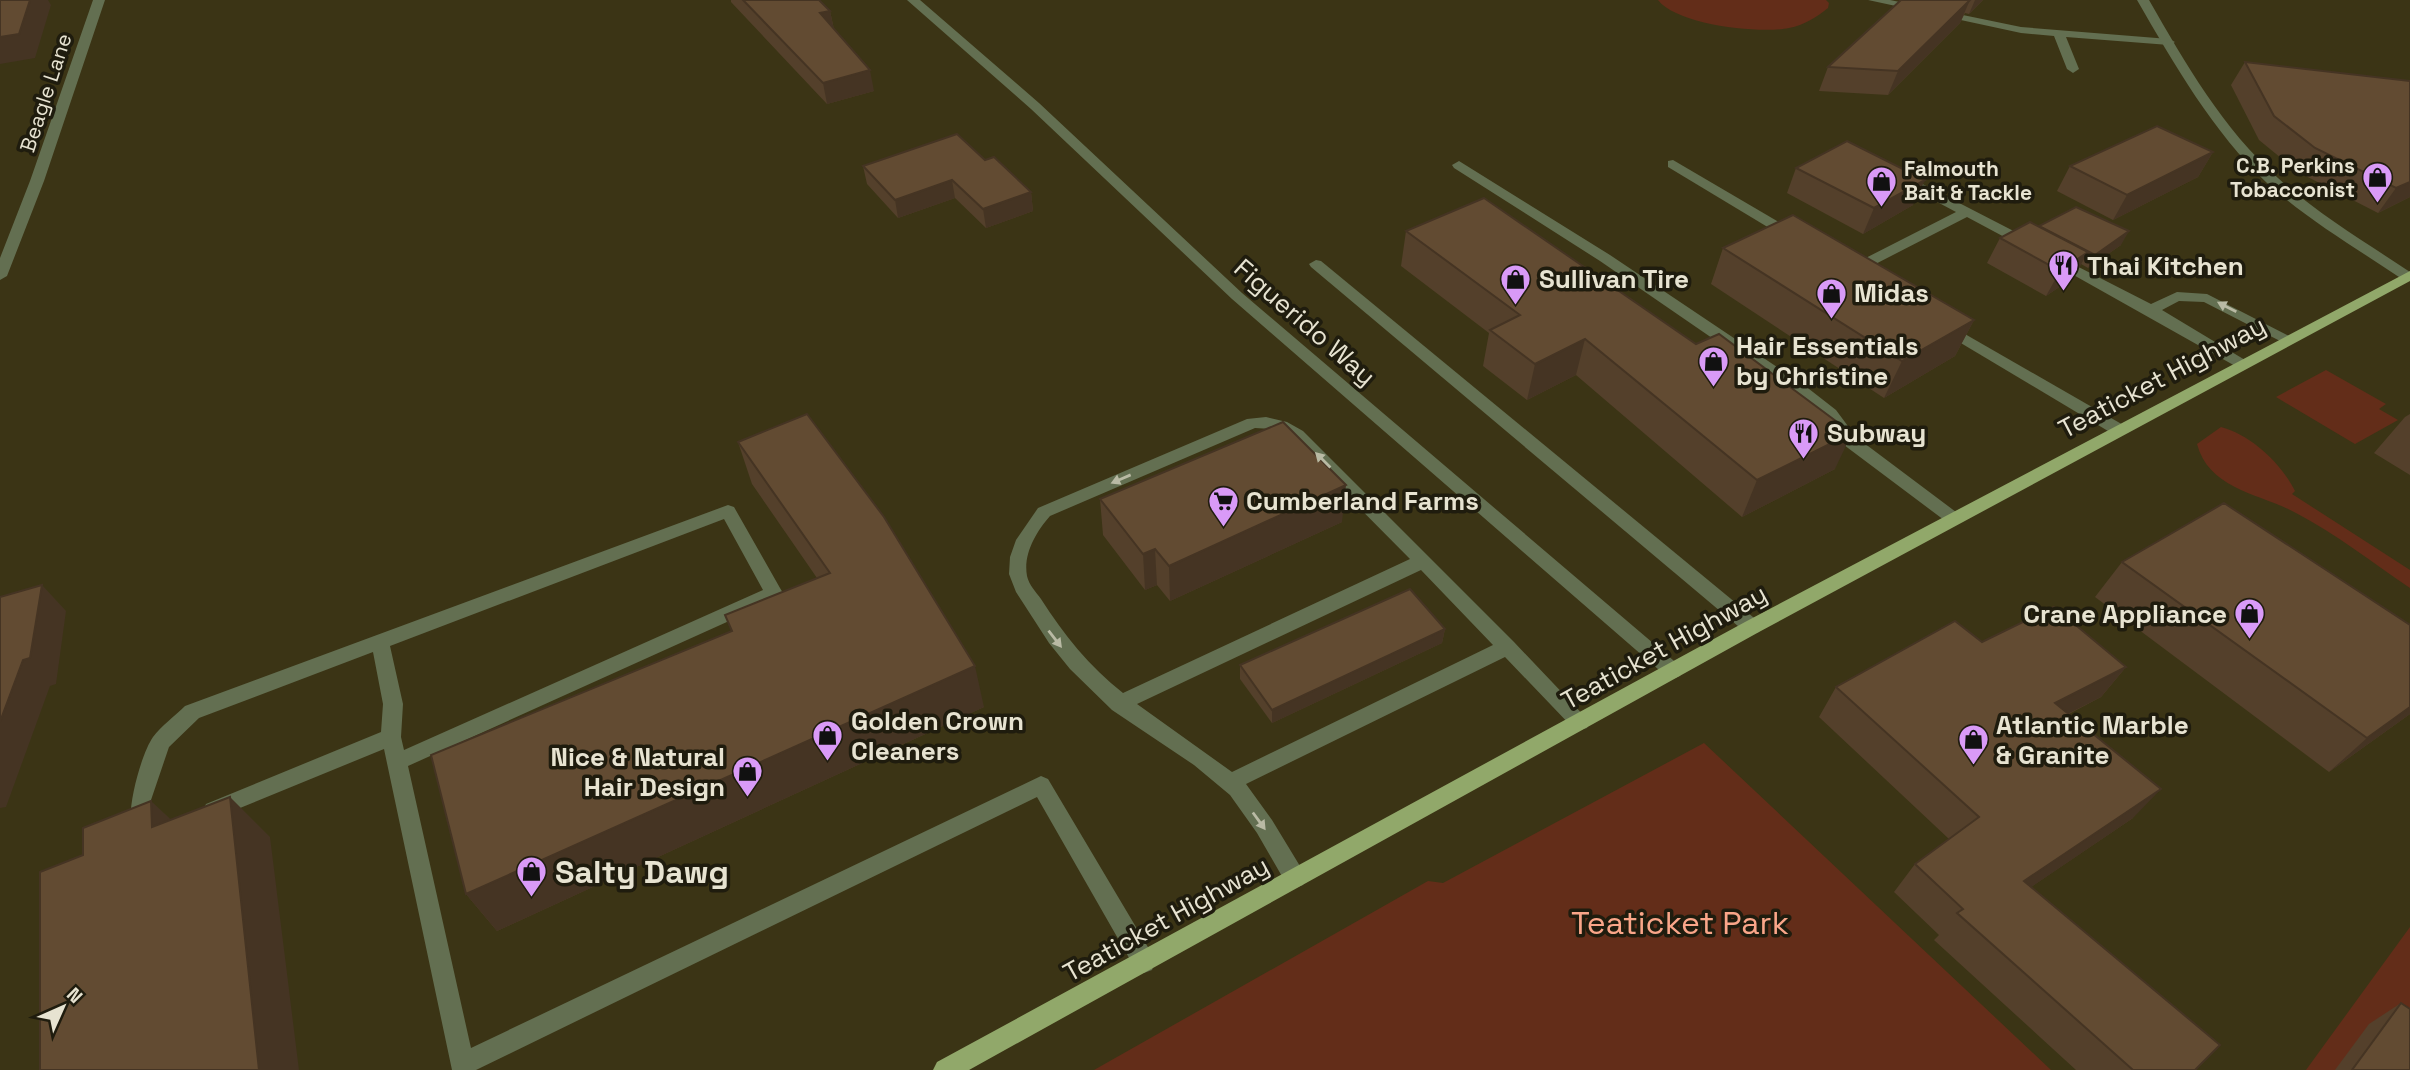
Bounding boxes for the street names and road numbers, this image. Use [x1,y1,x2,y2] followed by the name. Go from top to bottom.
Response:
[14,30,77,156] street label: Beagle Lane
[1227,251,1383,393] street label: Figuerido Way
[2052,308,2272,446] street label: Teaticket Highway
[1555,576,1773,718] street label: Teaticket Highway
[1057,848,1275,990] street label: Teaticket Highway

